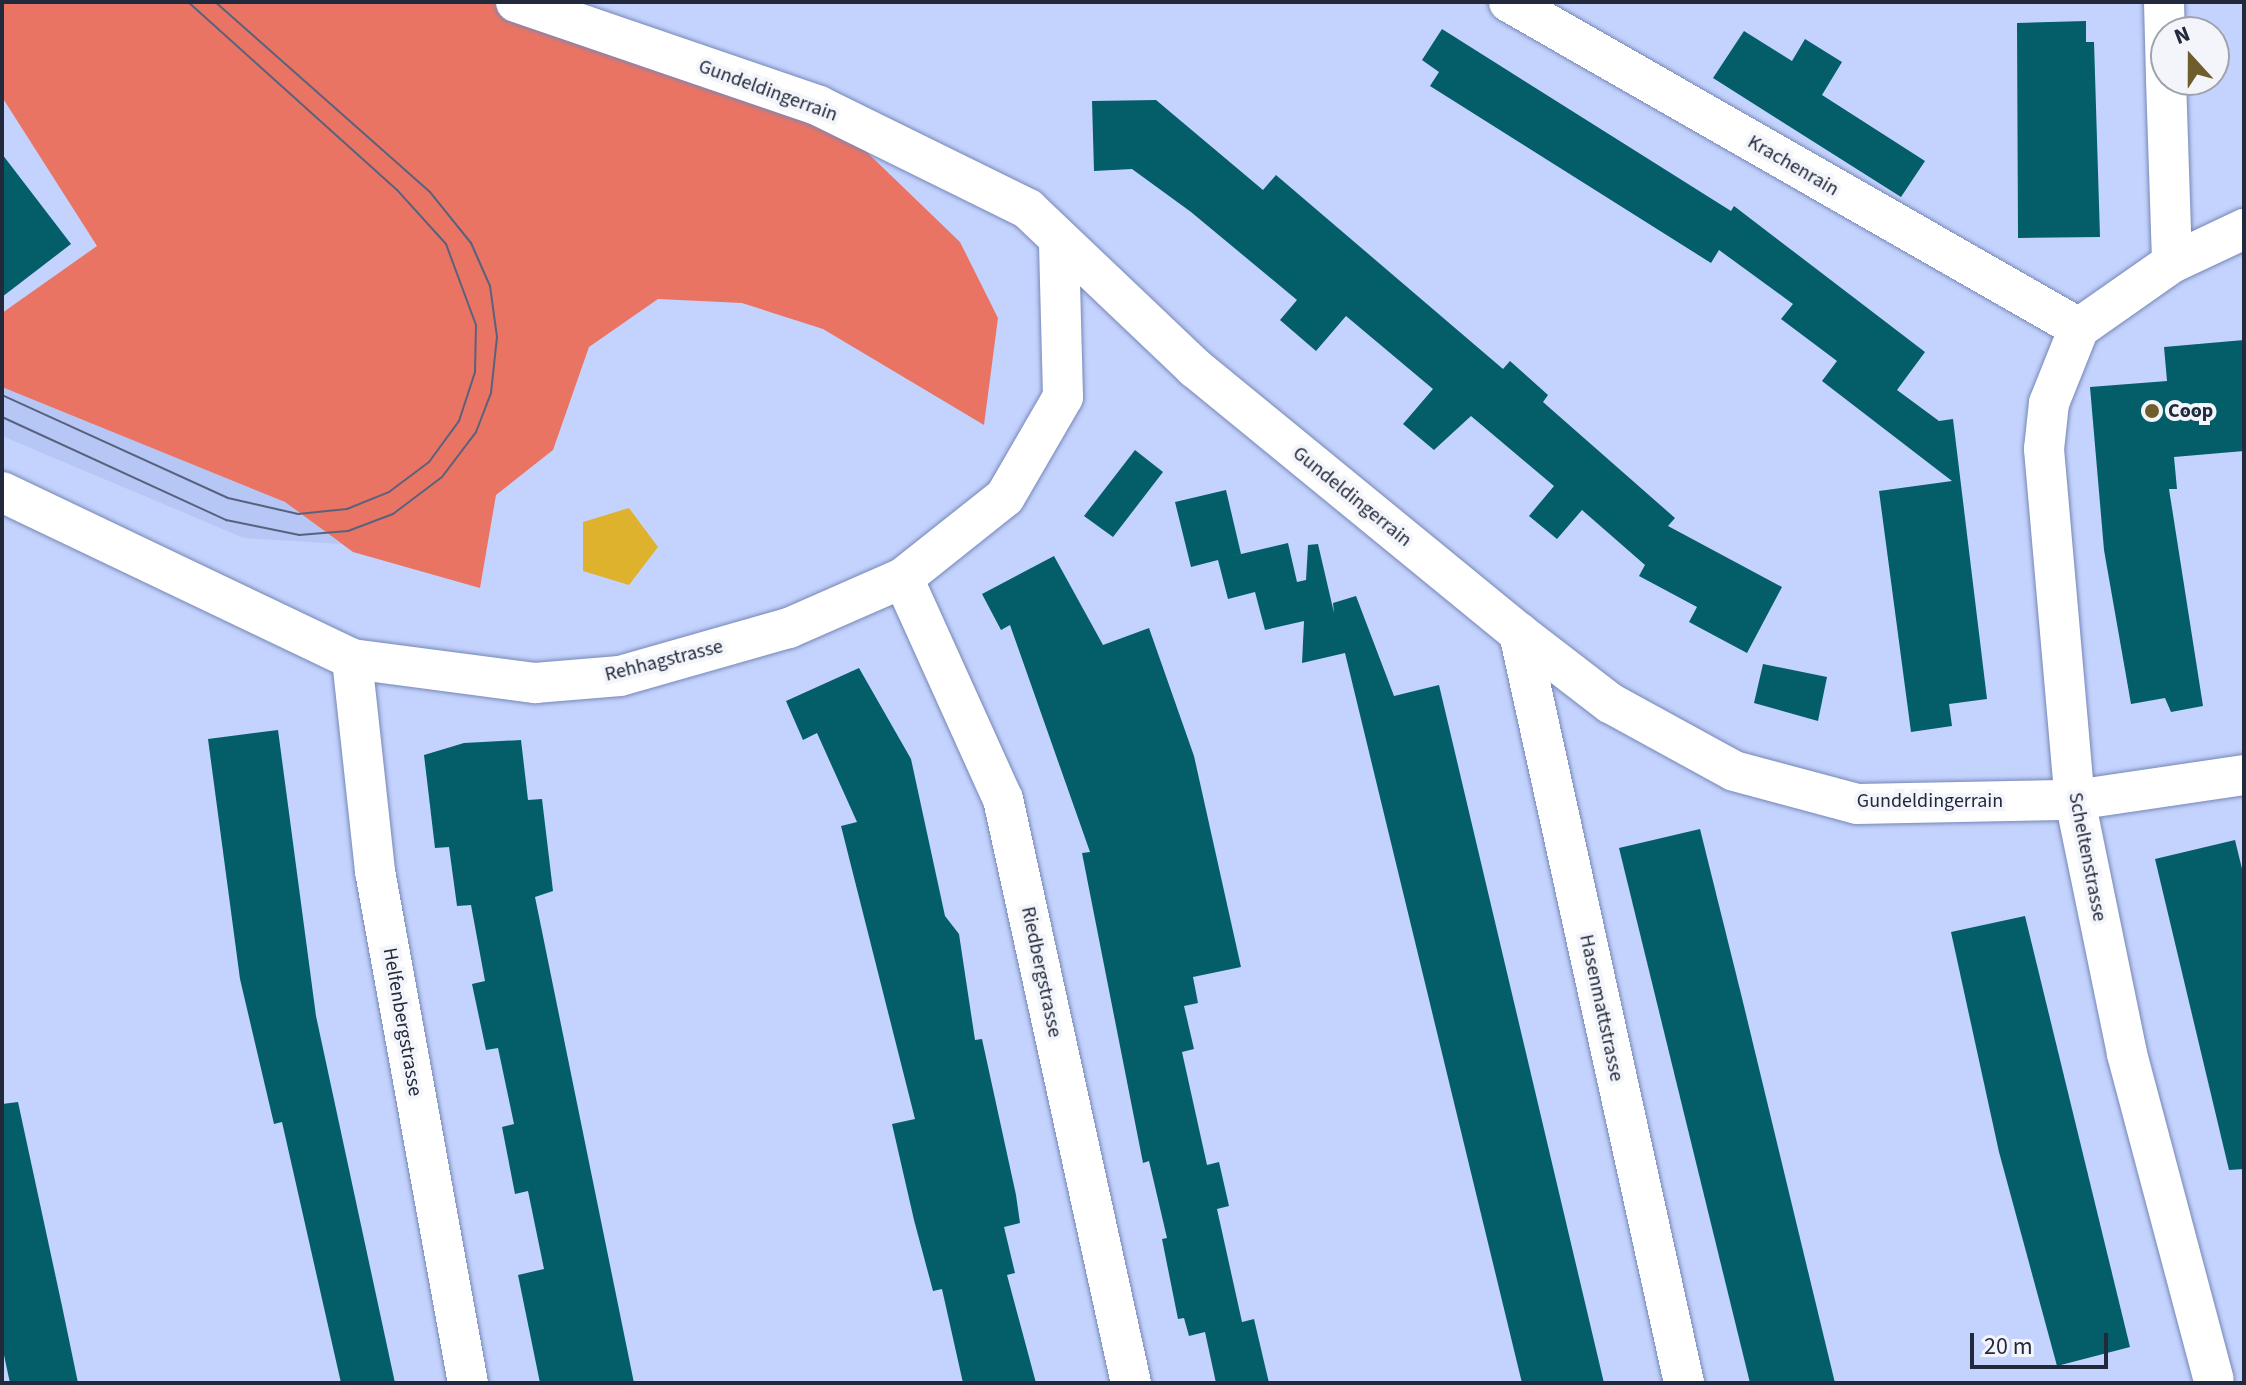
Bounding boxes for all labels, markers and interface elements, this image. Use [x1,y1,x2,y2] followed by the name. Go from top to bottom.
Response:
[2150,16,2230,96] north arrow
[2170,18,2195,53] text: N
[695,55,841,127] street label: Gundeldingerrain
[1743,130,1843,202] street label: Krachenrain
[2168,399,2213,423] place label: Coop
[2143,402,2161,420] marker: Coop
[1288,442,1416,552] street label: Gundeldingerrain
[602,635,726,687] street label: Rehhagstrasse
[1857,789,2003,813] street label: Gundeldingerrain
[2063,790,2111,924] street label: Scheltenstrasse
[1015,904,1067,1040] street label: Riedbergstrasse
[1574,932,1628,1084] street label: Hasenmattstrasse
[377,946,427,1098] street label: Helfenbergstrasse
[1974,1317,2112,1367] scale bar
[1984,1329,2033,1364] text: 20 m

